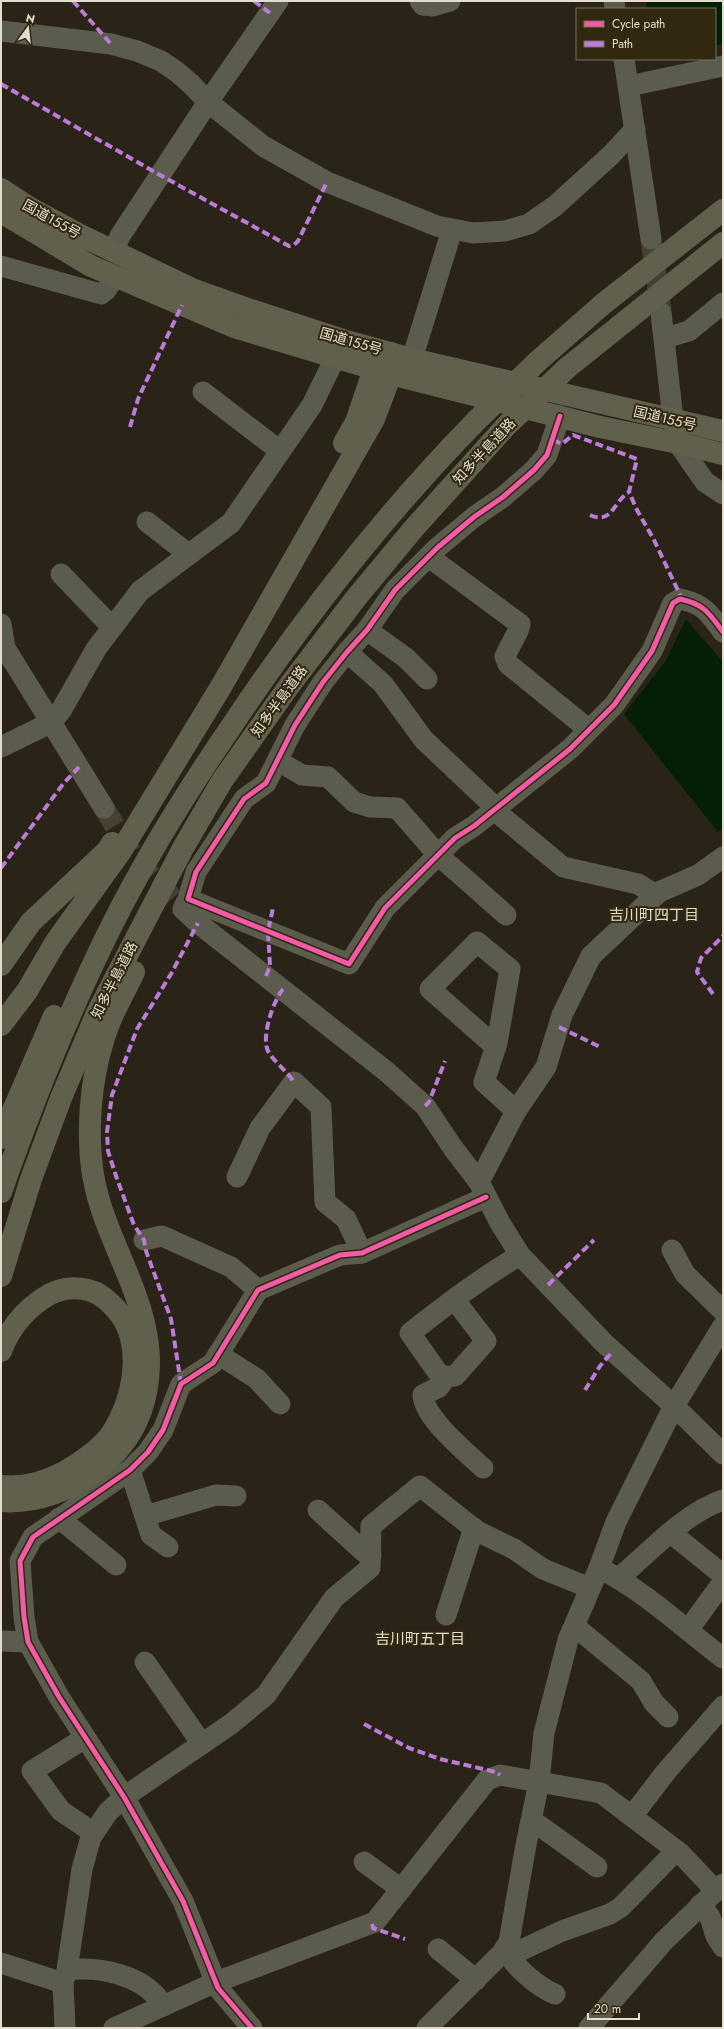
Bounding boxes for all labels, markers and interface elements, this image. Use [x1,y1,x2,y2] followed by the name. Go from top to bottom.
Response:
[8,8,48,48] north arrow
[576,8,716,60] legend
[24,9,37,27] text: N
[612,15,665,33] text: Cycle path
[612,35,633,53] text: Path
[19,195,85,243] street label: 国道155号
[317,323,385,359] street label: 国道155号
[632,401,698,435] street label: 国道155号
[448,413,520,489] street label: 知多半島道路
[246,661,312,741] street label: 知多半島道路
[609,904,699,926] district label: 吉川町四丁目
[86,938,142,1022] street label: 知多半島道路
[375,1628,465,1650] district label: 吉川町五丁目
[588,1995,639,2021] scale bar
[594,2000,621,2018] text: 20 m

